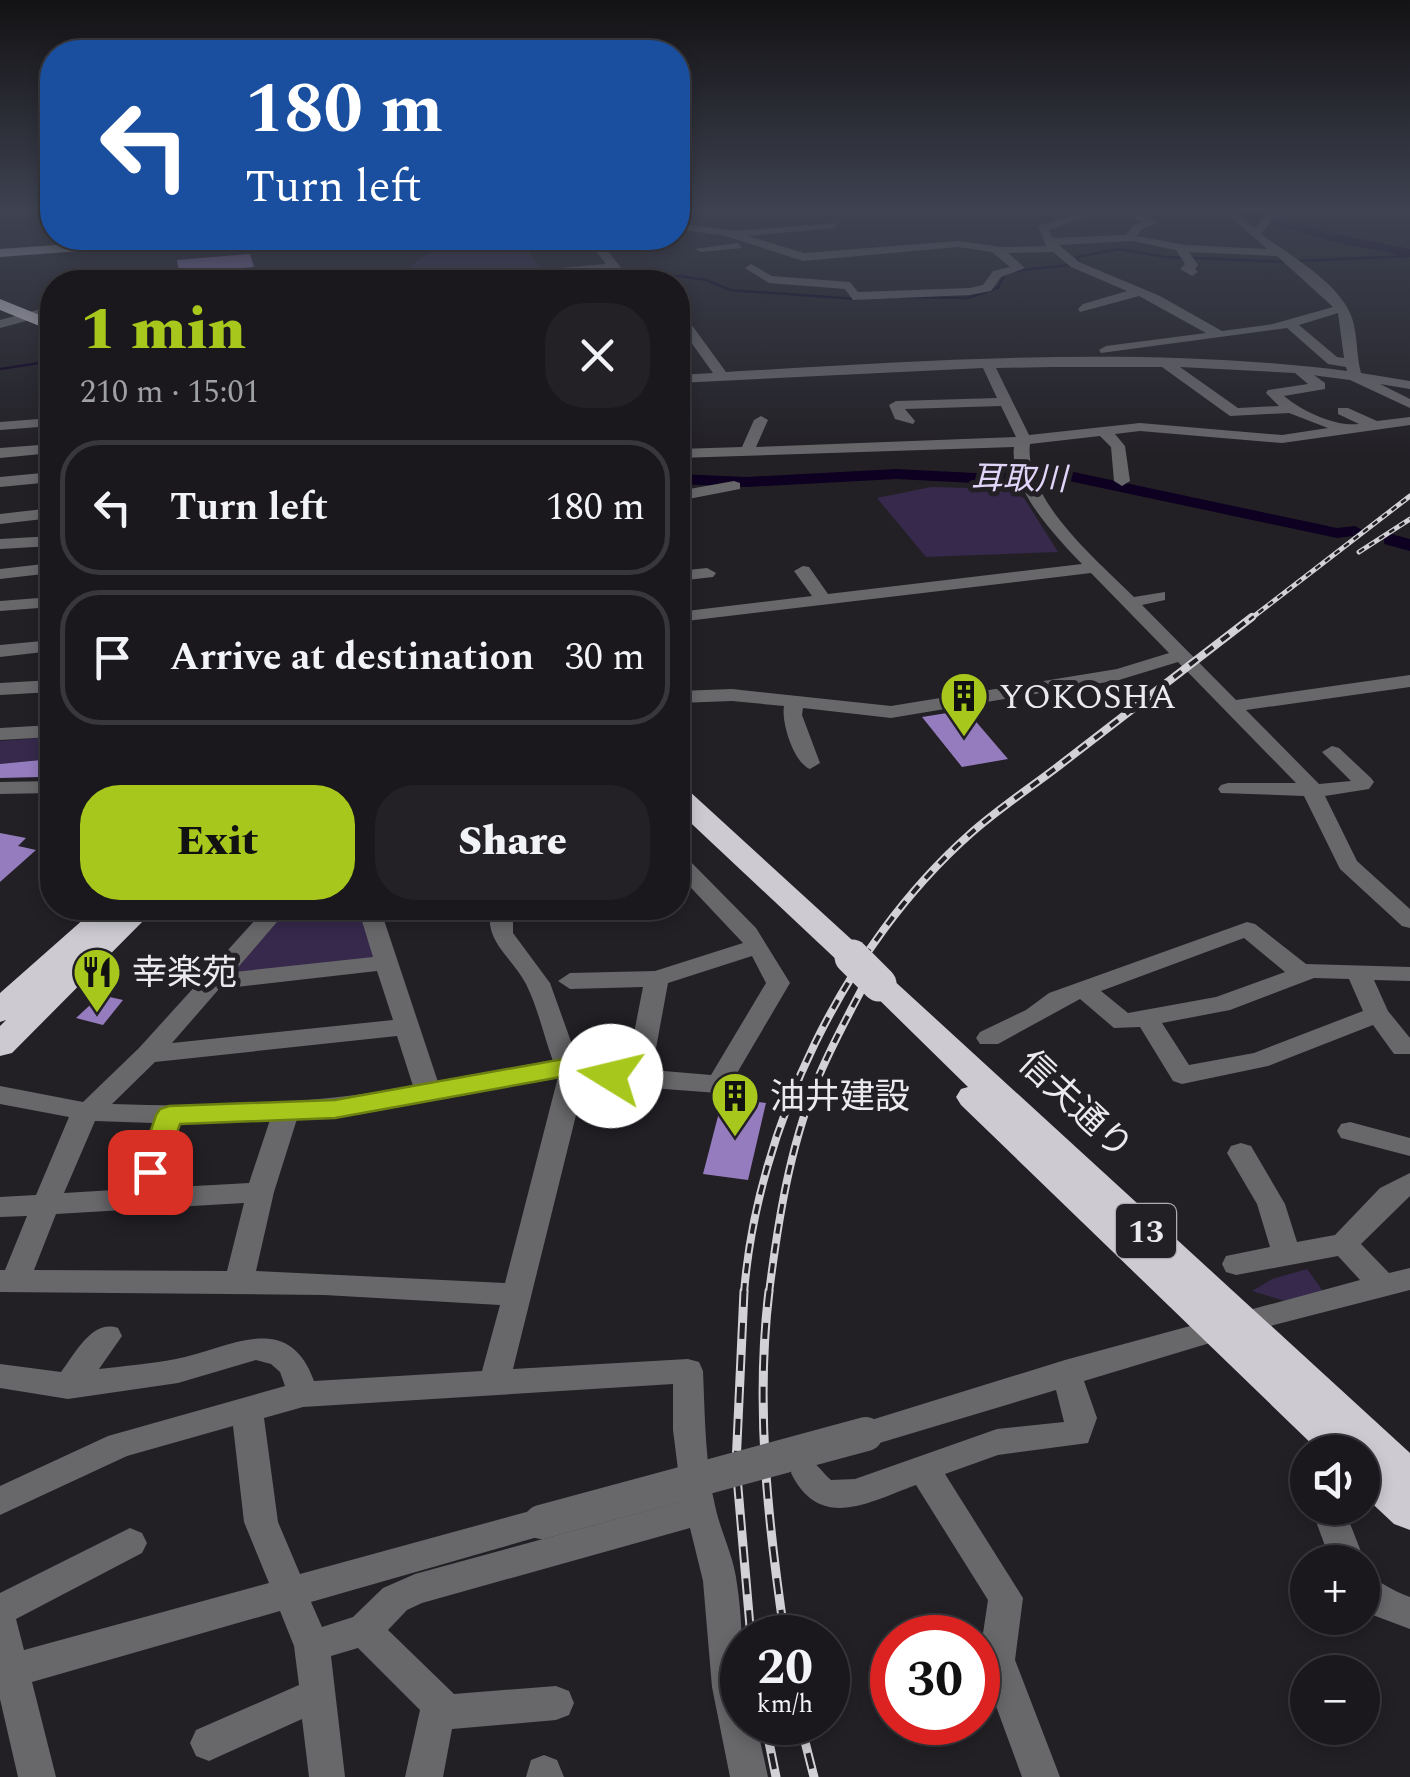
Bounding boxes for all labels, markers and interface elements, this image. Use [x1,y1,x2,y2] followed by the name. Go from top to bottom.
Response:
[245,57,443,163] text: 180 m
[80,80,210,210] icon: left
[245,153,422,222] text: Turn left
[80,284,246,376] text: 1 min
[545,303,650,408] button: close
[80,368,260,417] text: 210 m · 15:01
[971,454,1070,505] water label: 耳取川
[170,479,328,537] text: Turn left
[546,479,645,537] text: 180 m
[85,480,140,535] icon: left
[170,629,534,687] text: Arrive at destination
[565,629,645,687] text: 30 m
[85,630,140,685] icon: arrive
[938,670,990,738] building icon: YOKOSHA
[999,671,1176,724] place label: YOKOSHA
[80,785,355,900] button: Exit
[375,785,650,900] button: Share
[71,946,123,1014] restaurant icon: 幸楽苑
[132,947,237,1000] place label: 幸楽苑
[559,1024,663,1128] position arrow
[1006,1038,1144,1172] street label: 信夫通り
[709,1070,761,1138] building icon: 油井建設
[770,1071,910,1124] place label: 油井建設
[108,1130,193,1215] pin
[123,1145,178,1200] icon: arrive
[1116,1204,1176,1258] road number: 13
[1290,1435,1380,1745] map controls
[1290,1435,1380,1525] button: sound
[1290,1545,1380,1635] button: +
[870,1615,1000,1745] speed limit sign: 30
[757,1630,813,1706] text: 20
[1290,1655,1380,1745] button: −
[757,1686,813,1724] text: km/h

